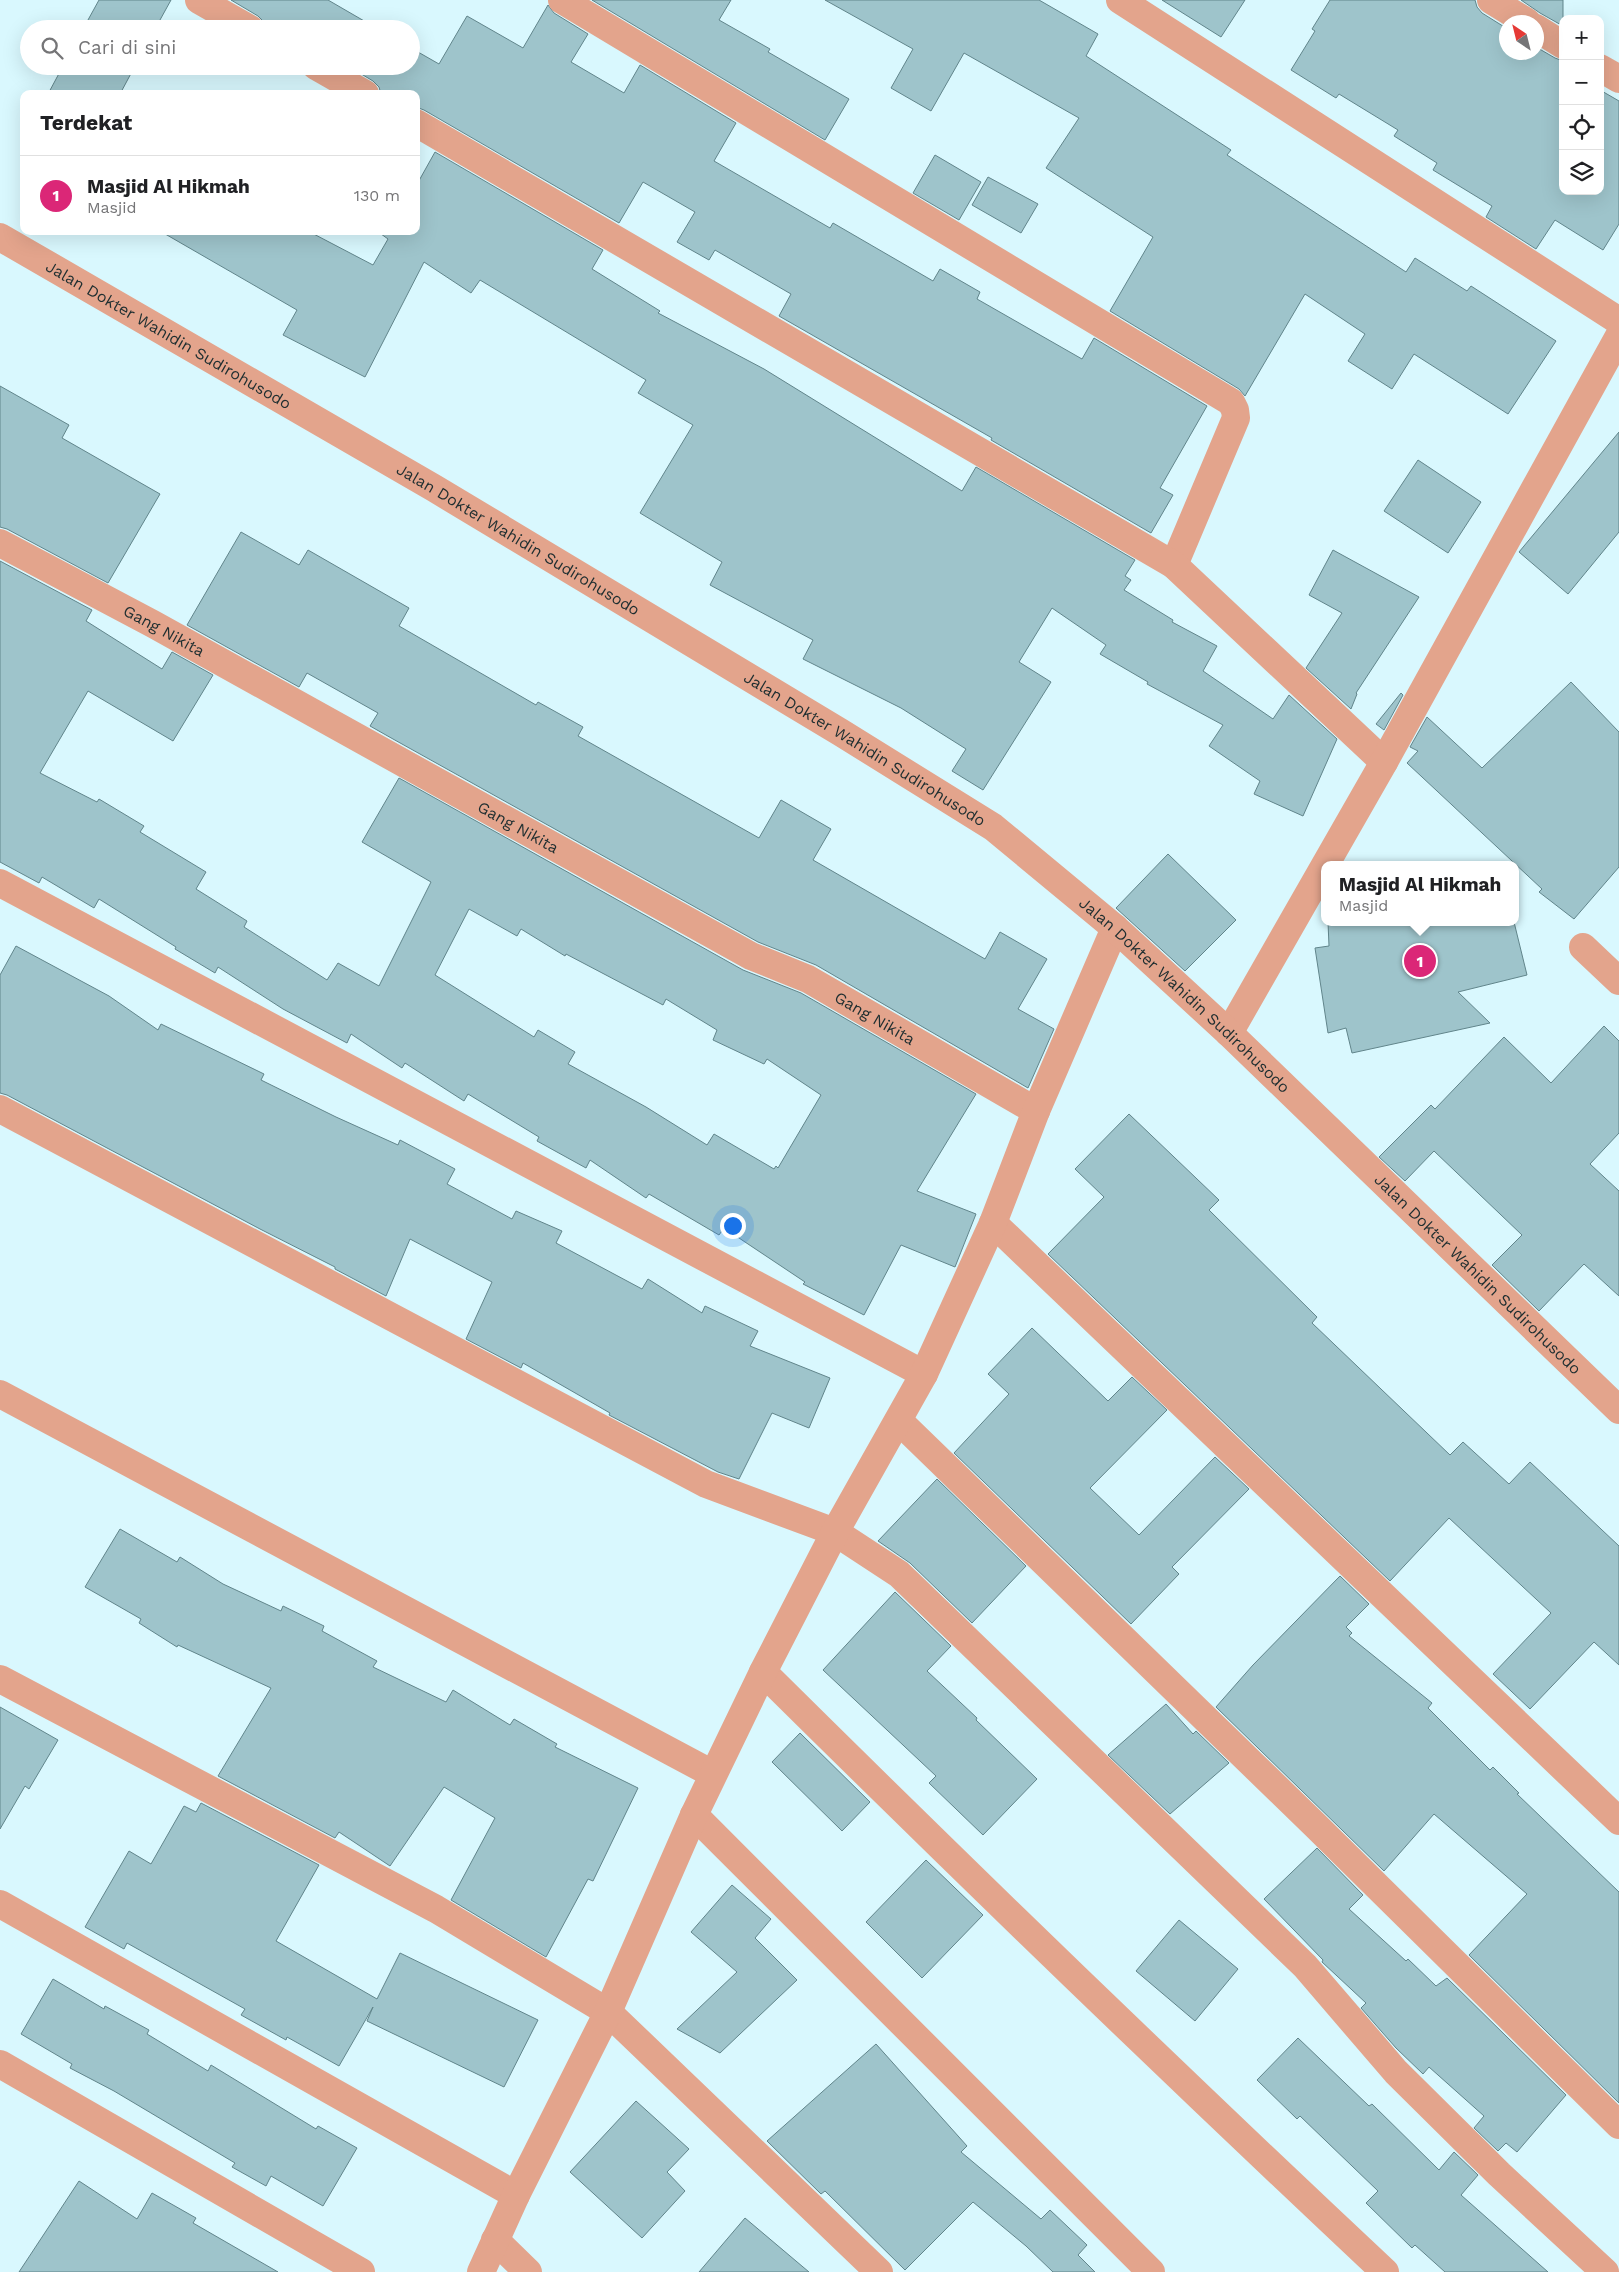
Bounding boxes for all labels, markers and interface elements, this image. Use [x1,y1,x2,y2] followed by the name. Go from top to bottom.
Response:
[1499,15,1544,60] north arrow
[1559,15,1604,195] map controls
[1559,15,1604,60] button: +
[20,20,420,75] search box
[38,34,66,62] icon: search
[78,36,176,59] text: Cari di sini
[1559,60,1604,105] button: −
[1559,105,1604,150] button: locate
[40,110,132,135] text: Terdekat
[1559,150,1604,195] button: layers
[87,175,250,198] text: Masjid Al Hikmah
[53,186,59,205] text: 1
[354,186,400,205] text: 130 m
[87,198,137,217] text: Masjid
[43,257,295,413] street label: Jalan Dokter Wahidin Sudirohusodo
[393,459,643,620] street label: Jalan Dokter Wahidin Sudirohusodo
[120,601,208,661] street label: Gang Nikita
[741,668,989,830] street label: Jalan Dokter Wahidin Sudirohusodo
[474,797,562,857] street label: Gang Nikita
[1321,861,1519,926] popup
[1339,873,1501,896] text: Masjid Al Hikmah
[1075,893,1294,1097] street label: Jalan Dokter Wahidin Sudirohusodo
[1339,896,1388,915] text: Masjid
[1404,942,1436,980] pin: 1
[831,988,918,1049] street label: Gang Nikita
[1371,1170,1585,1378] street label: Jalan Dokter Wahidin Sudirohusodo
[720,1213,746,1239] your location

